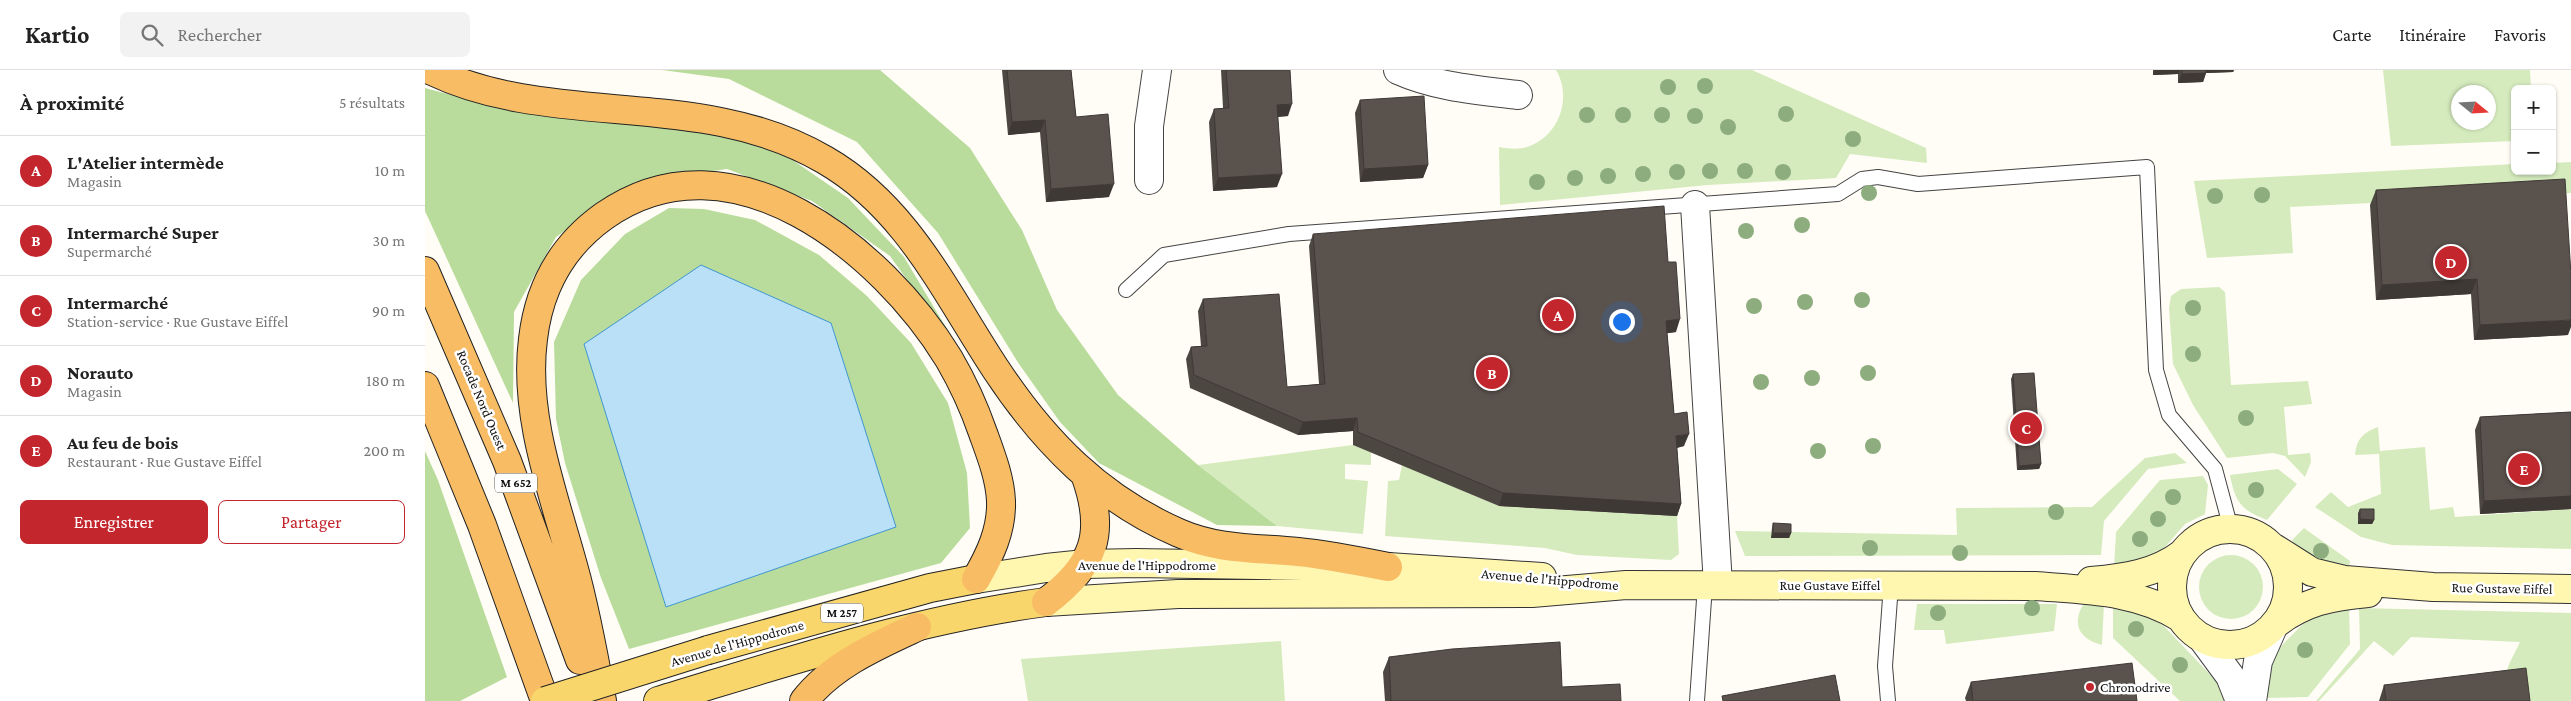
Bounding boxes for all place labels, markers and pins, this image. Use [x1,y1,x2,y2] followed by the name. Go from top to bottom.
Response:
[2435,243,2467,281] pin: D
[1542,296,1574,334] pin: A
[1476,354,1508,392] pin: B
[2010,409,2042,447] pin: C
[2508,450,2540,488] pin: E
[2100,679,2170,695] place label: Chronodrive
[2084,681,2096,693] marker: Chronodrive

